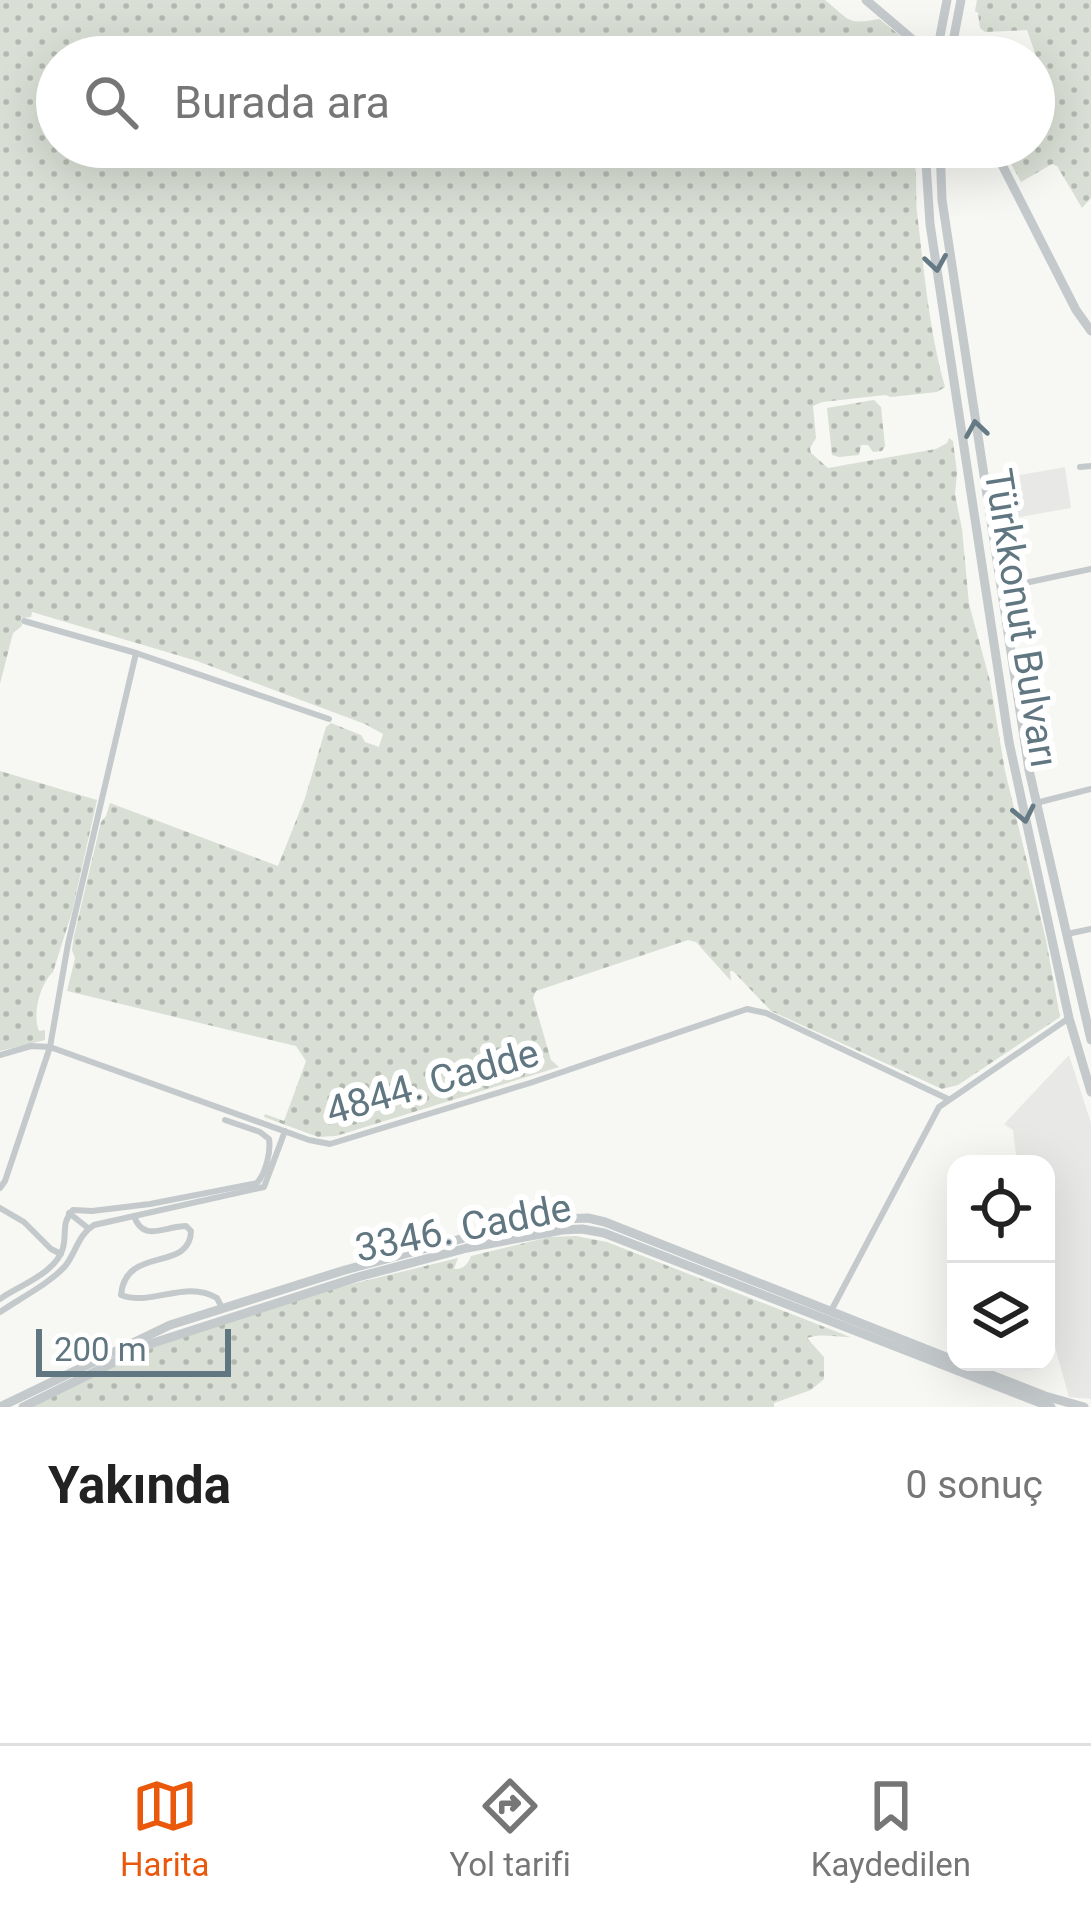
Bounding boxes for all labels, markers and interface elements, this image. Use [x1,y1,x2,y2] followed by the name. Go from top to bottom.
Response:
[36,36,1055,168] search box
[78,69,144,135] icon: search
[174,76,390,129] text: Burada ara
[922,254,948,273] one-way arrow
[965,419,990,439] one-way arrow
[975,466,1067,771] street label: Türkkonut Bulvarı
[1011,804,1036,824] one-way arrow
[321,1030,544,1134] street label: 4844. Cadde
[947,1155,1055,1371] map controls
[947,1155,1055,1263] button: locate
[351,1185,575,1271] street label: 3346. Cadde
[947,1263,1055,1371] button: layers
[36,1323,231,1376] scale bar
[54,1330,147,1369] text: 200 m
[48,1456,231,1515] text: Yakında
[906,1462,1043,1508] text: 0 sonuç
[120,1773,209,1884] tab: Harita
[449,1773,571,1884] tab: Yol tarifi
[811,1773,971,1884] tab: Kaydedilen

